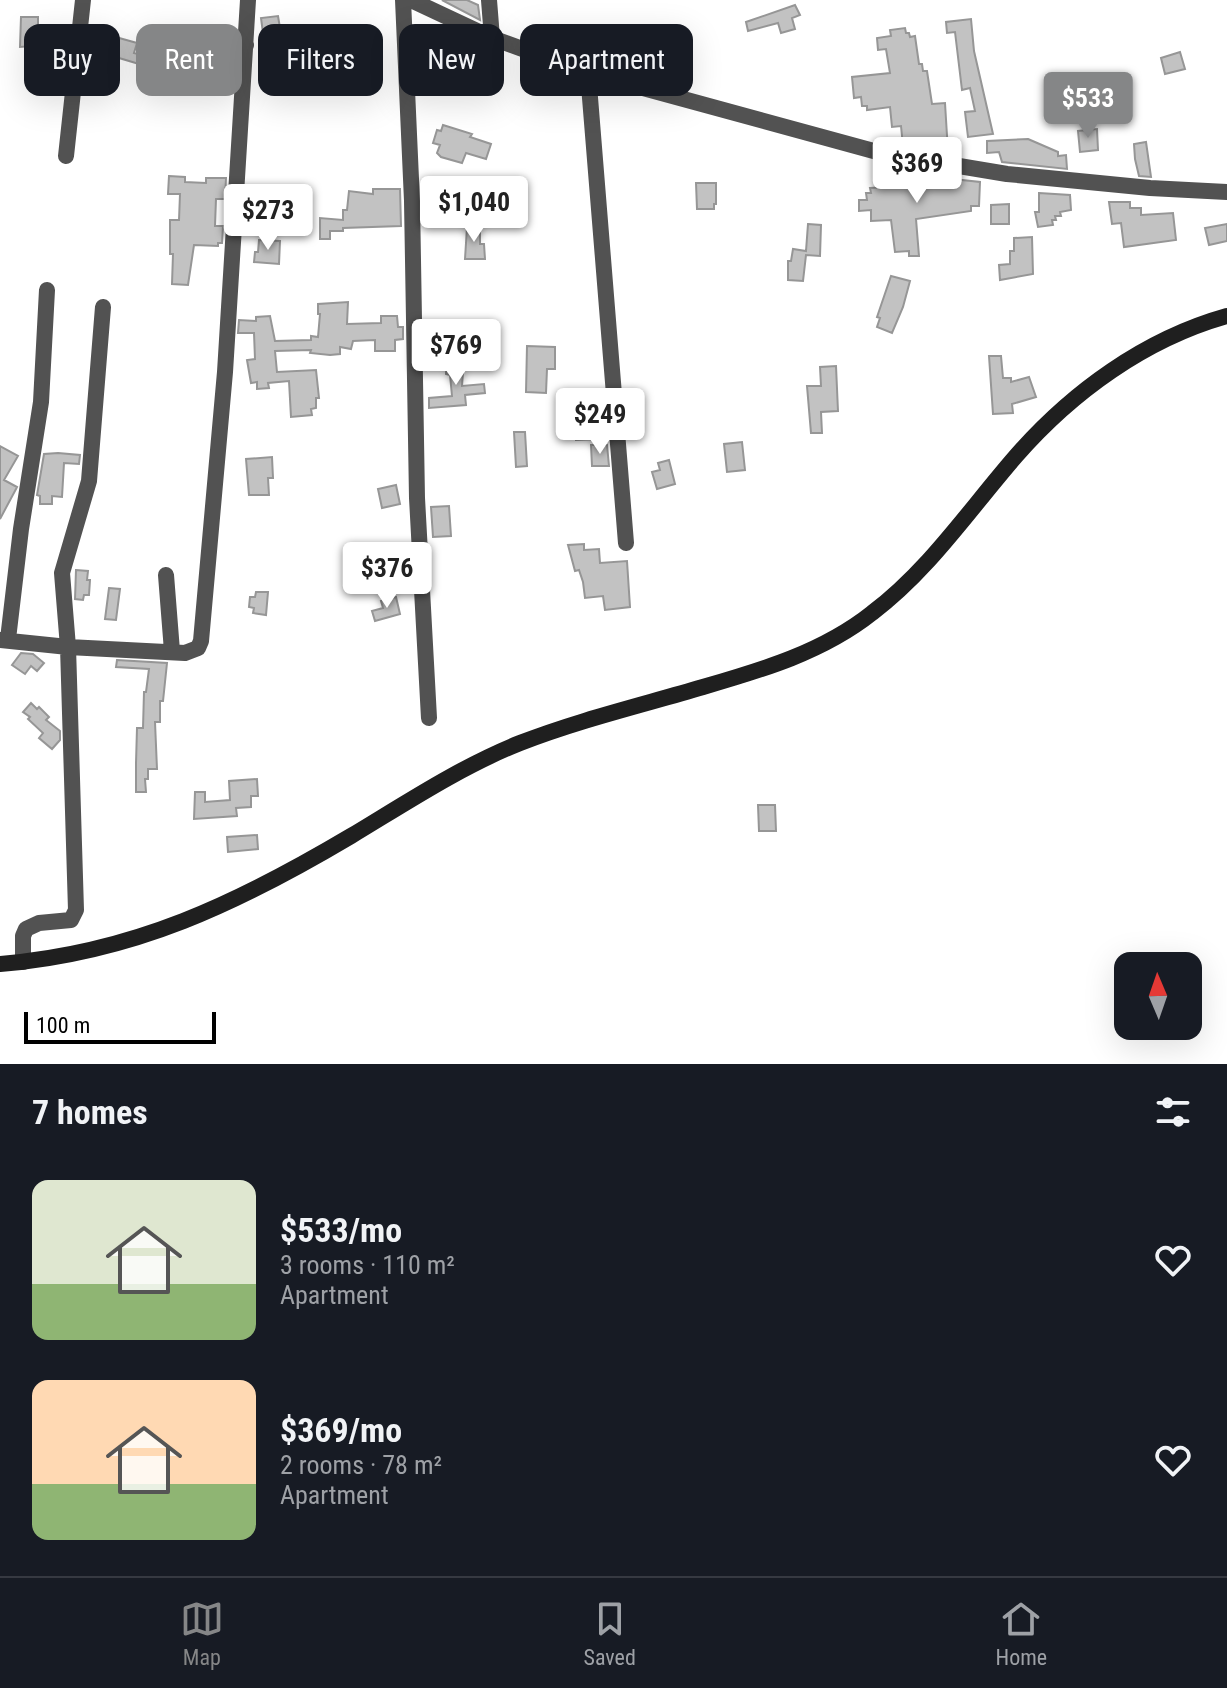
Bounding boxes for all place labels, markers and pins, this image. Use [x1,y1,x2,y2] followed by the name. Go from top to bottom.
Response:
[1041,72,1135,140] pin: $533
[870,137,964,205] pin: $369
[409,176,539,244] pin: $1,040
[221,184,315,252] pin: $273
[409,319,503,387] pin: $769
[553,388,647,456] pin: $249
[340,542,434,610] pin: $376

